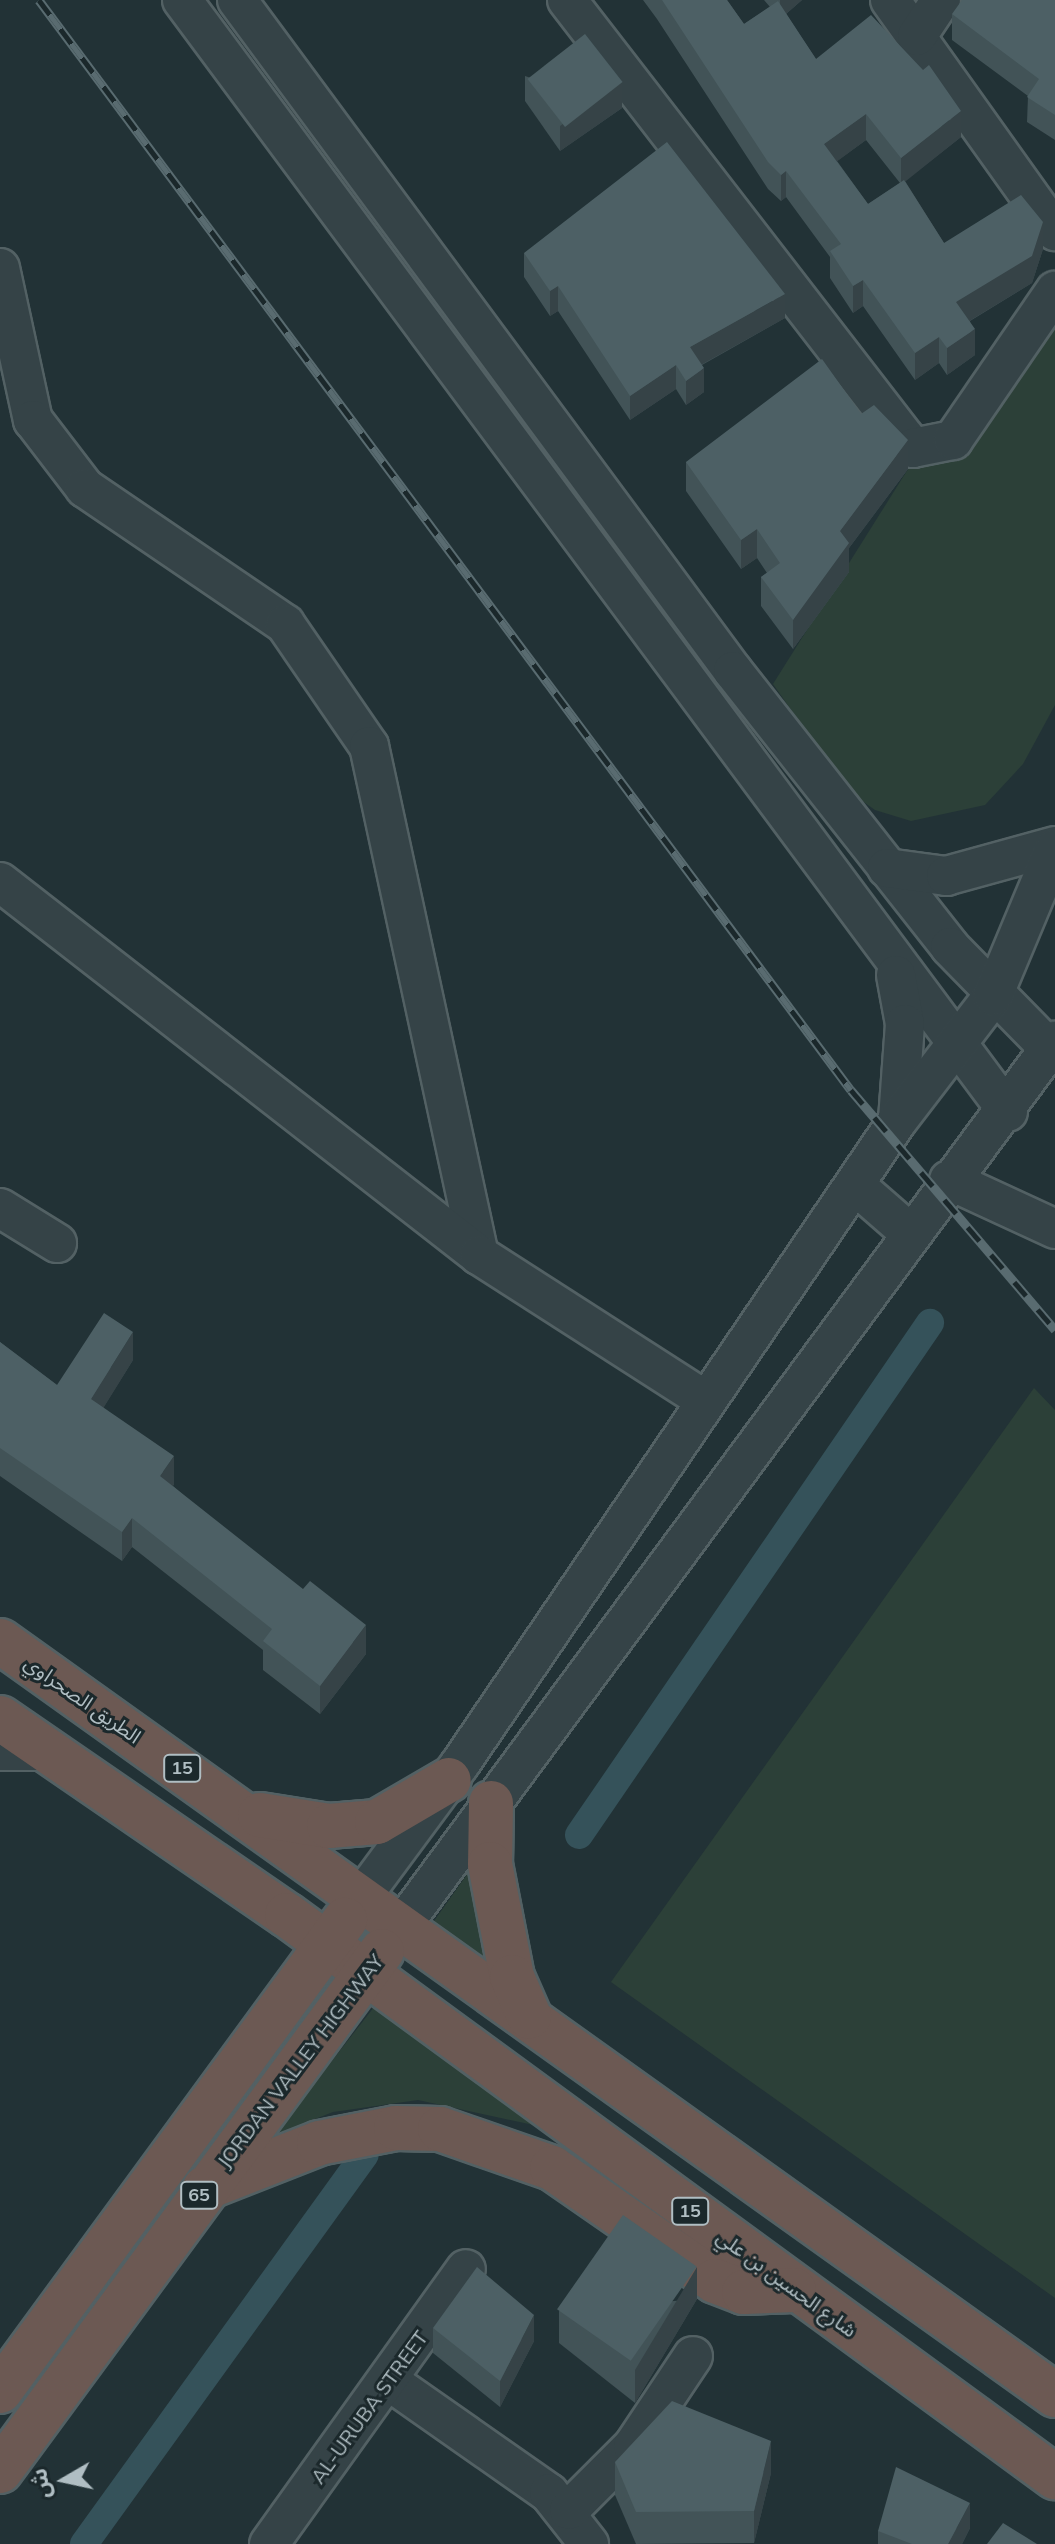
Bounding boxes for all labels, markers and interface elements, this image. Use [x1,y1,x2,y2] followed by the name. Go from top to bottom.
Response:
[20,1650,146,1748] street label: الطريق الصحراوي
[162,1754,202,1782] road number: 15
[212,1950,388,2172] street label: JORDAN VALLEY HIGHWAY
[179,2181,219,2209] road number: 65
[670,2197,710,2225] road number: 15
[712,2224,862,2342] street label: شارع الحسين بن علي
[305,2326,433,2488] street label: AL-URUBA STREET
[24,2440,104,2520] north arrow
[24,2467,56,2501] text: ش

